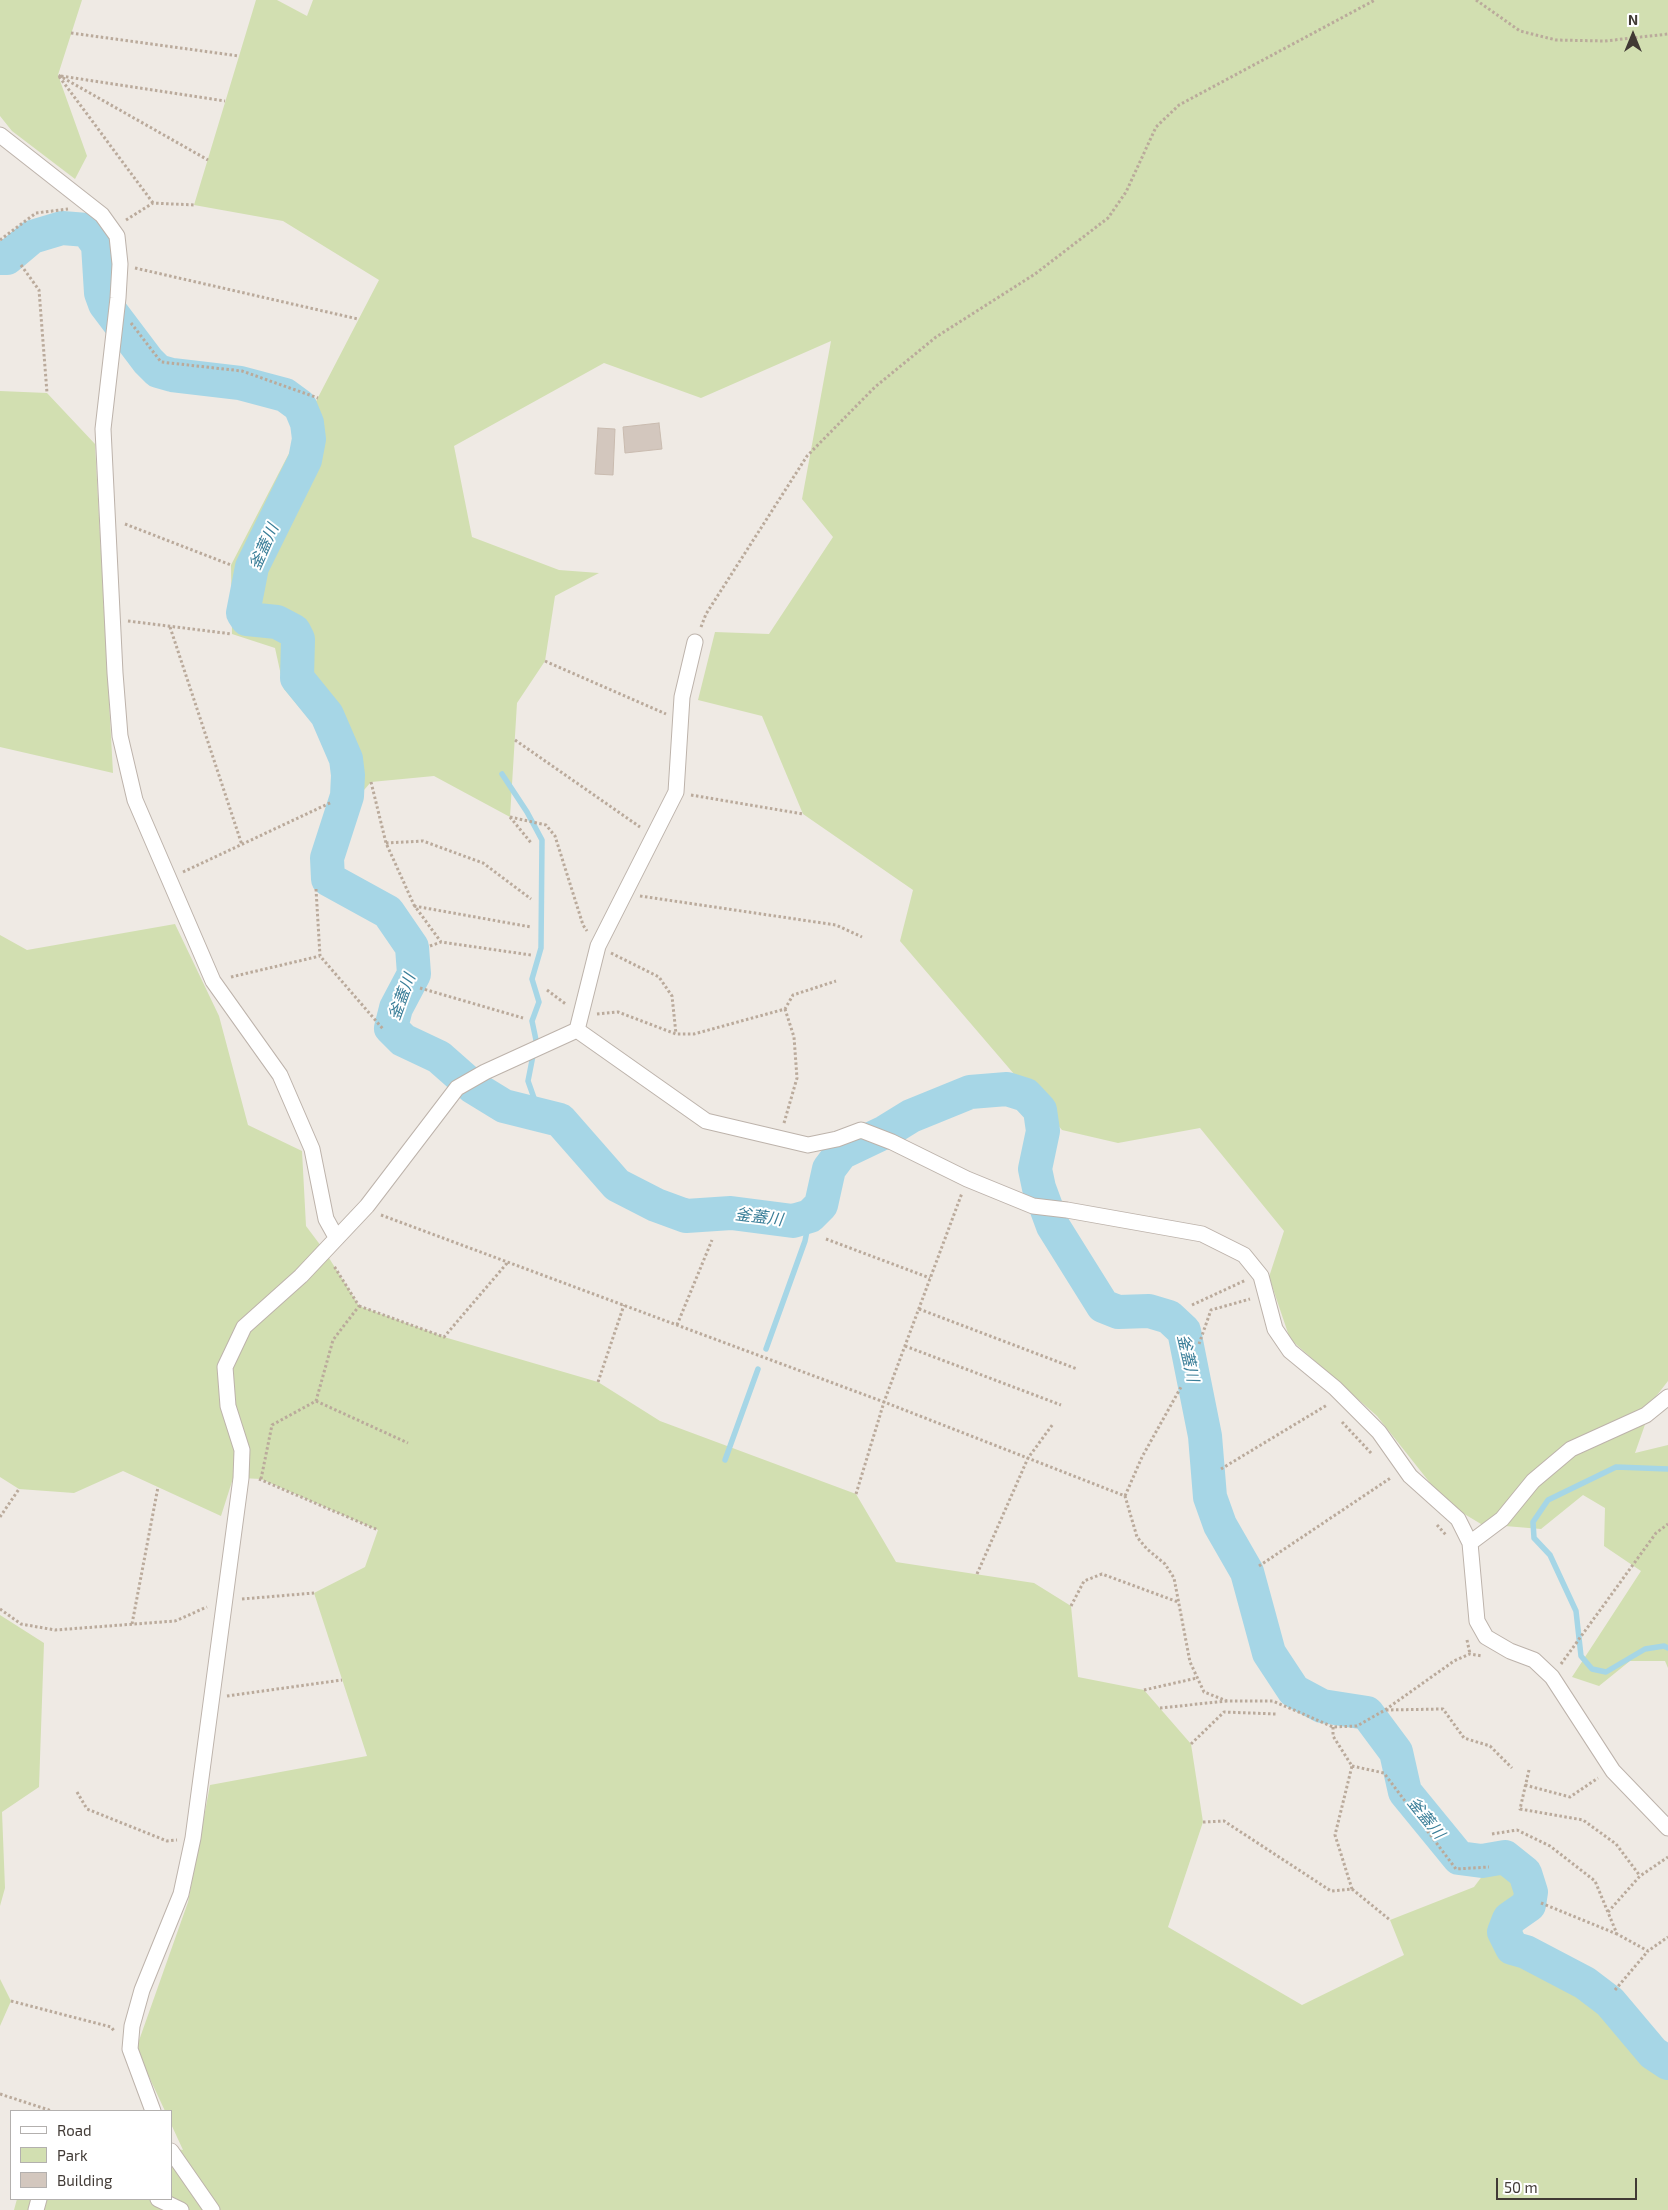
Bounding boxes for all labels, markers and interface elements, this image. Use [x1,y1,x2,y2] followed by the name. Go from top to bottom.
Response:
[1608,10,1658,60] north arrow
[1628,11,1638,28] text: N
[245,521,283,573] water label: 釜蓋川
[385,971,419,1023] water label: 釜蓋川
[734,1205,784,1229] water label: 釜蓋川
[1173,1332,1203,1384] water label: 釜蓋川
[1403,1793,1449,1843] water label: 釜蓋川
[10,2110,172,2200] legend
[57,2121,92,2139] text: Road
[57,2146,88,2164] text: Park
[1498,2168,1639,2200] scale bar
[57,2171,112,2189] text: Building
[1504,2178,1538,2196] text: 50 m

